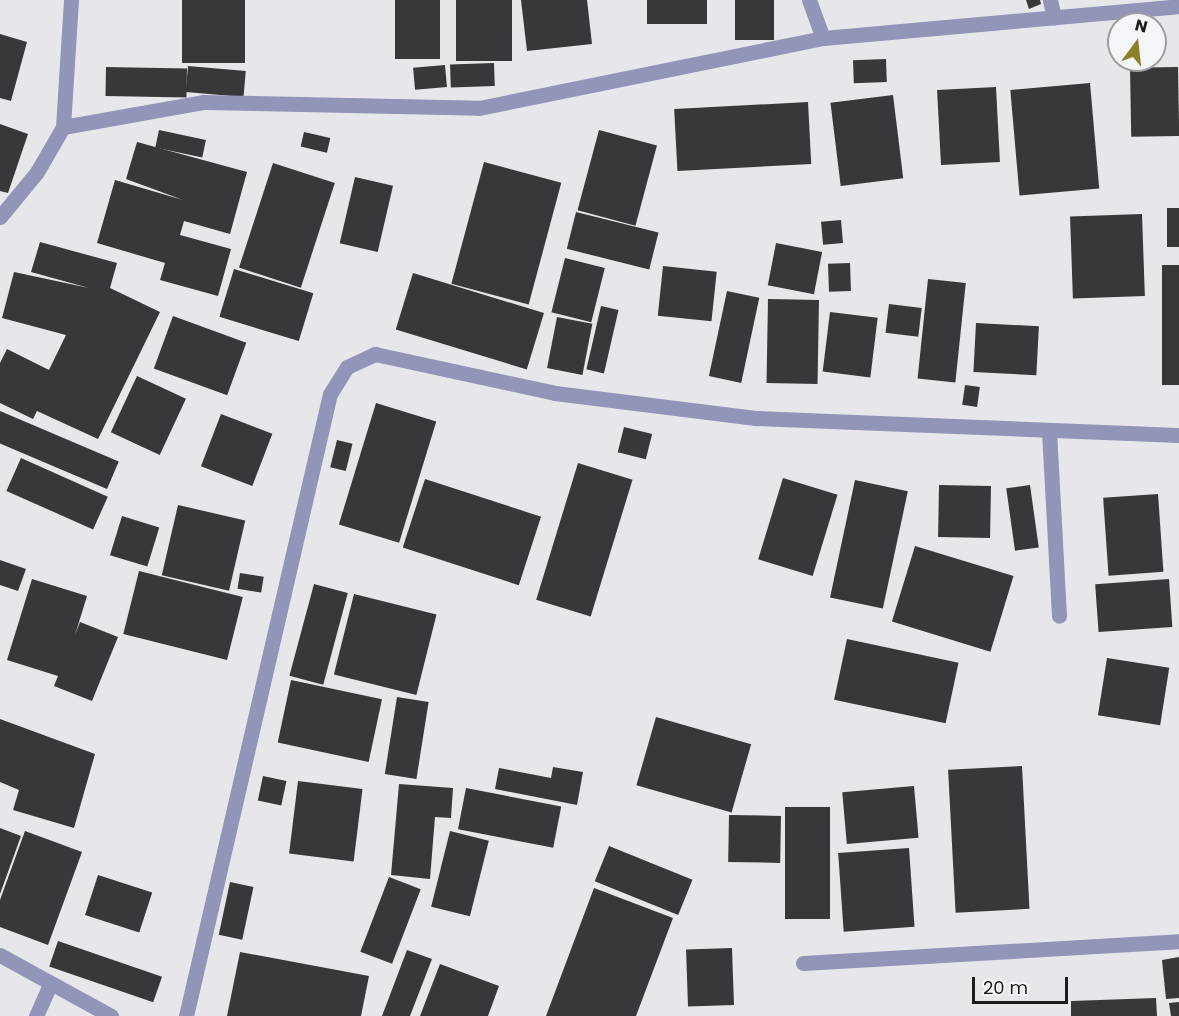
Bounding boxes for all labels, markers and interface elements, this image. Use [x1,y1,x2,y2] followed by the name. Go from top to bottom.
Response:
[1107,12,1167,72] north arrow
[1132,13,1150,39] text: N
[975,965,1071,1003] scale bar
[983,975,1028,1000] text: 20 m

